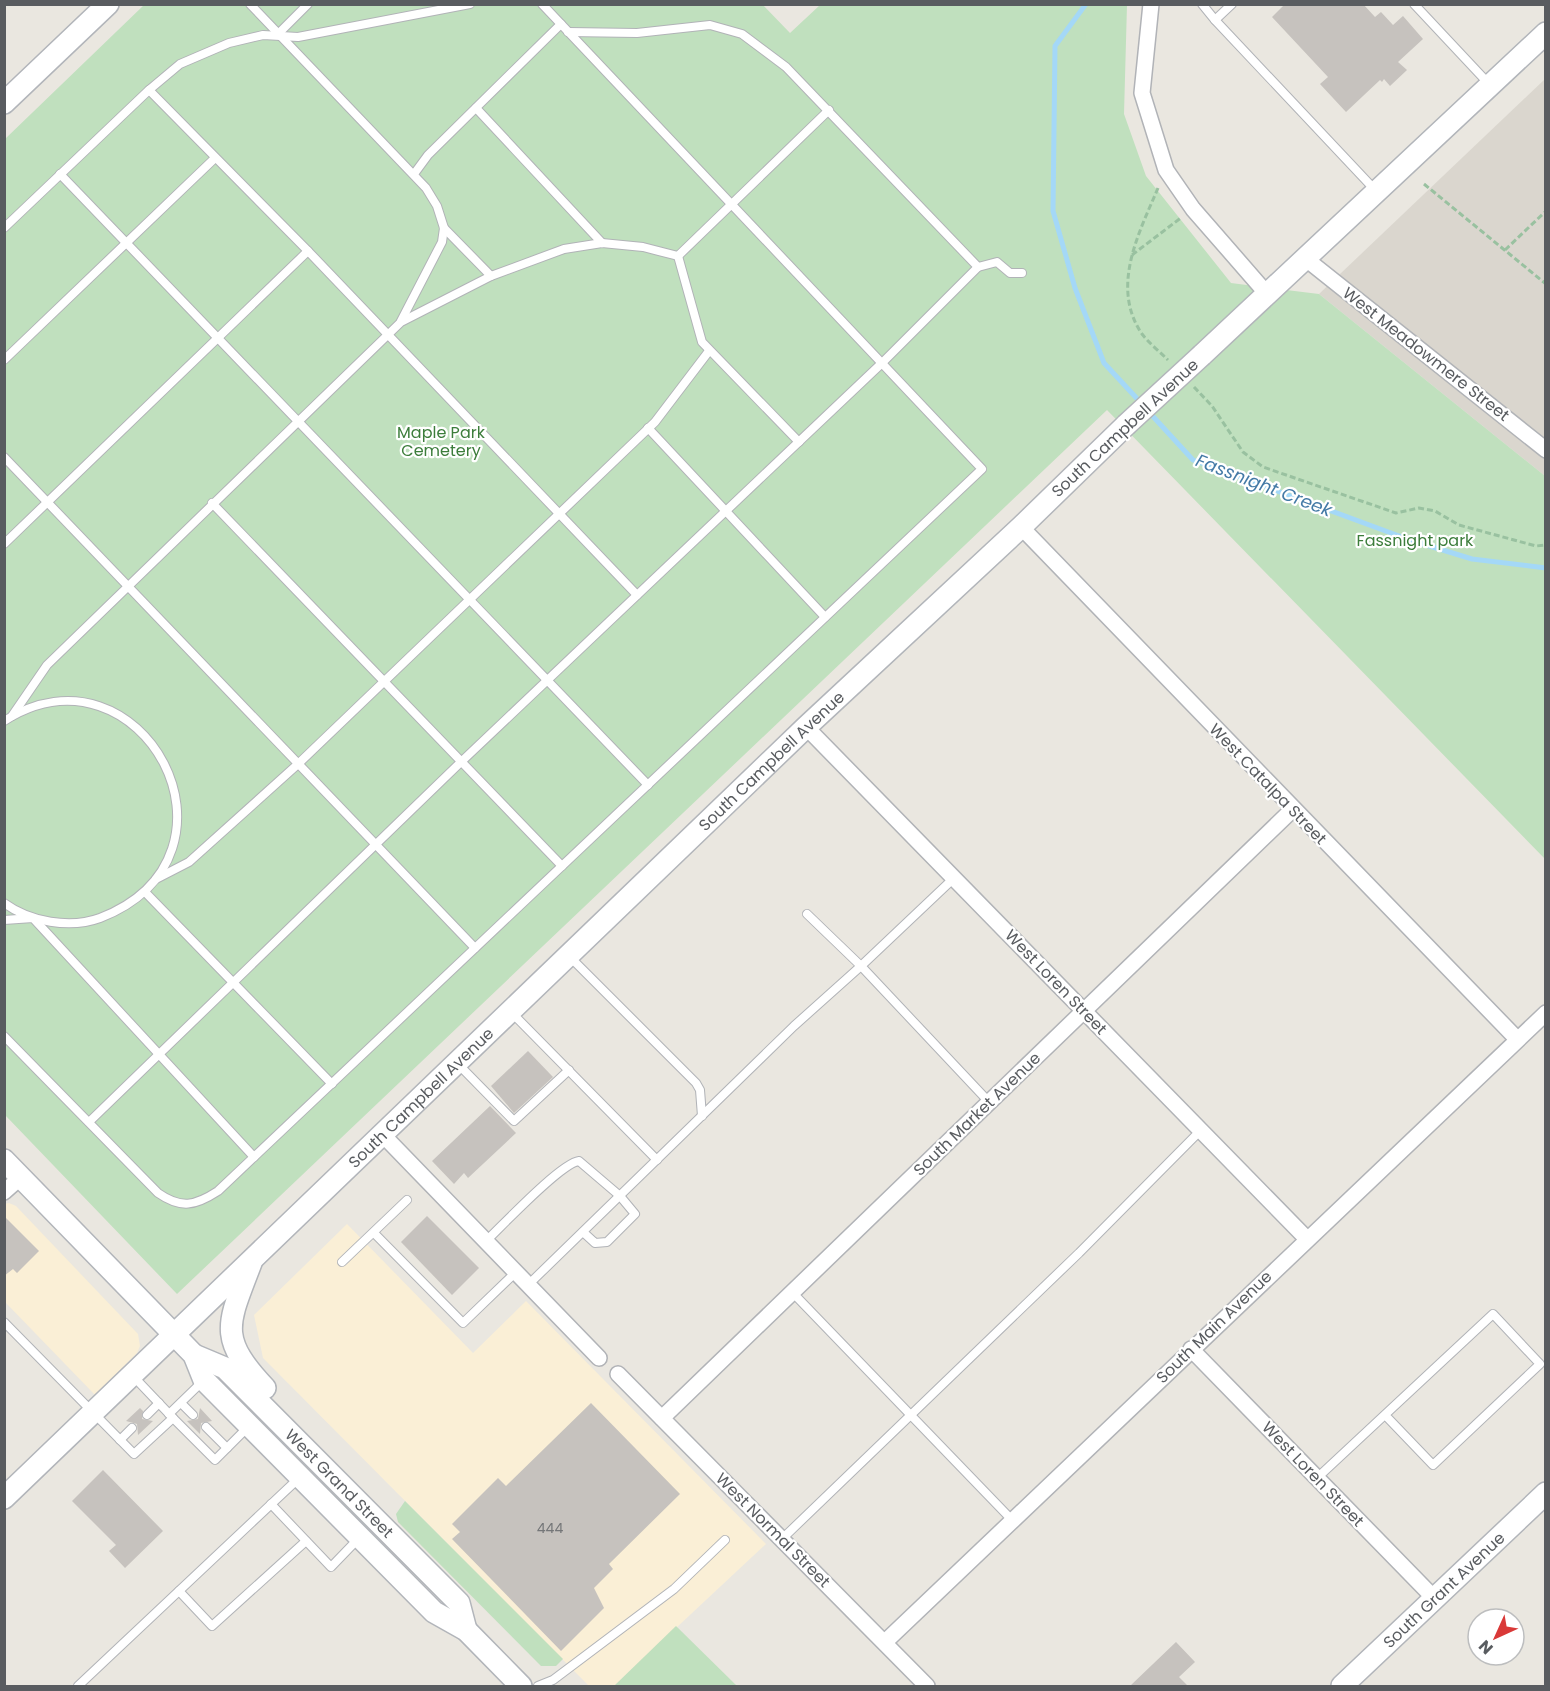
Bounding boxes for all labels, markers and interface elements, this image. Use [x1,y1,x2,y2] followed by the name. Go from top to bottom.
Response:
[1338,281,1514,427] street label: West Meadowmere Street
[1046,354,1204,502] street label: South Campbell Avenue
[397,421,486,462] park label: Maple Park Cemetery
[1192,448,1336,523] water label: Fassnight Creek
[1357,529,1474,552] park label: Fassnight park
[693,686,849,836] street label: South Campbell Avenue
[1204,718,1332,850] street label: West Catalpa Street
[1000,924,1112,1040] street label: West Loren Street
[343,1022,499,1173] street label: South Campbell Avenue
[908,1047,1046,1181] street label: South Market Avenue
[1151,1265,1277,1389] street label: South Main Avenue
[1257,1416,1369,1532] street label: West Loren Street
[280,1423,399,1543] street label: West Grand Street
[710,1467,836,1593] street label: West Normal Street
[537,1518,563,1538] house number: 444
[1378,1526,1510,1653] street label: South Grant Avenue
[1466,1607,1526,1667] north arrow
[1473,1635,1498,1660] text: N

